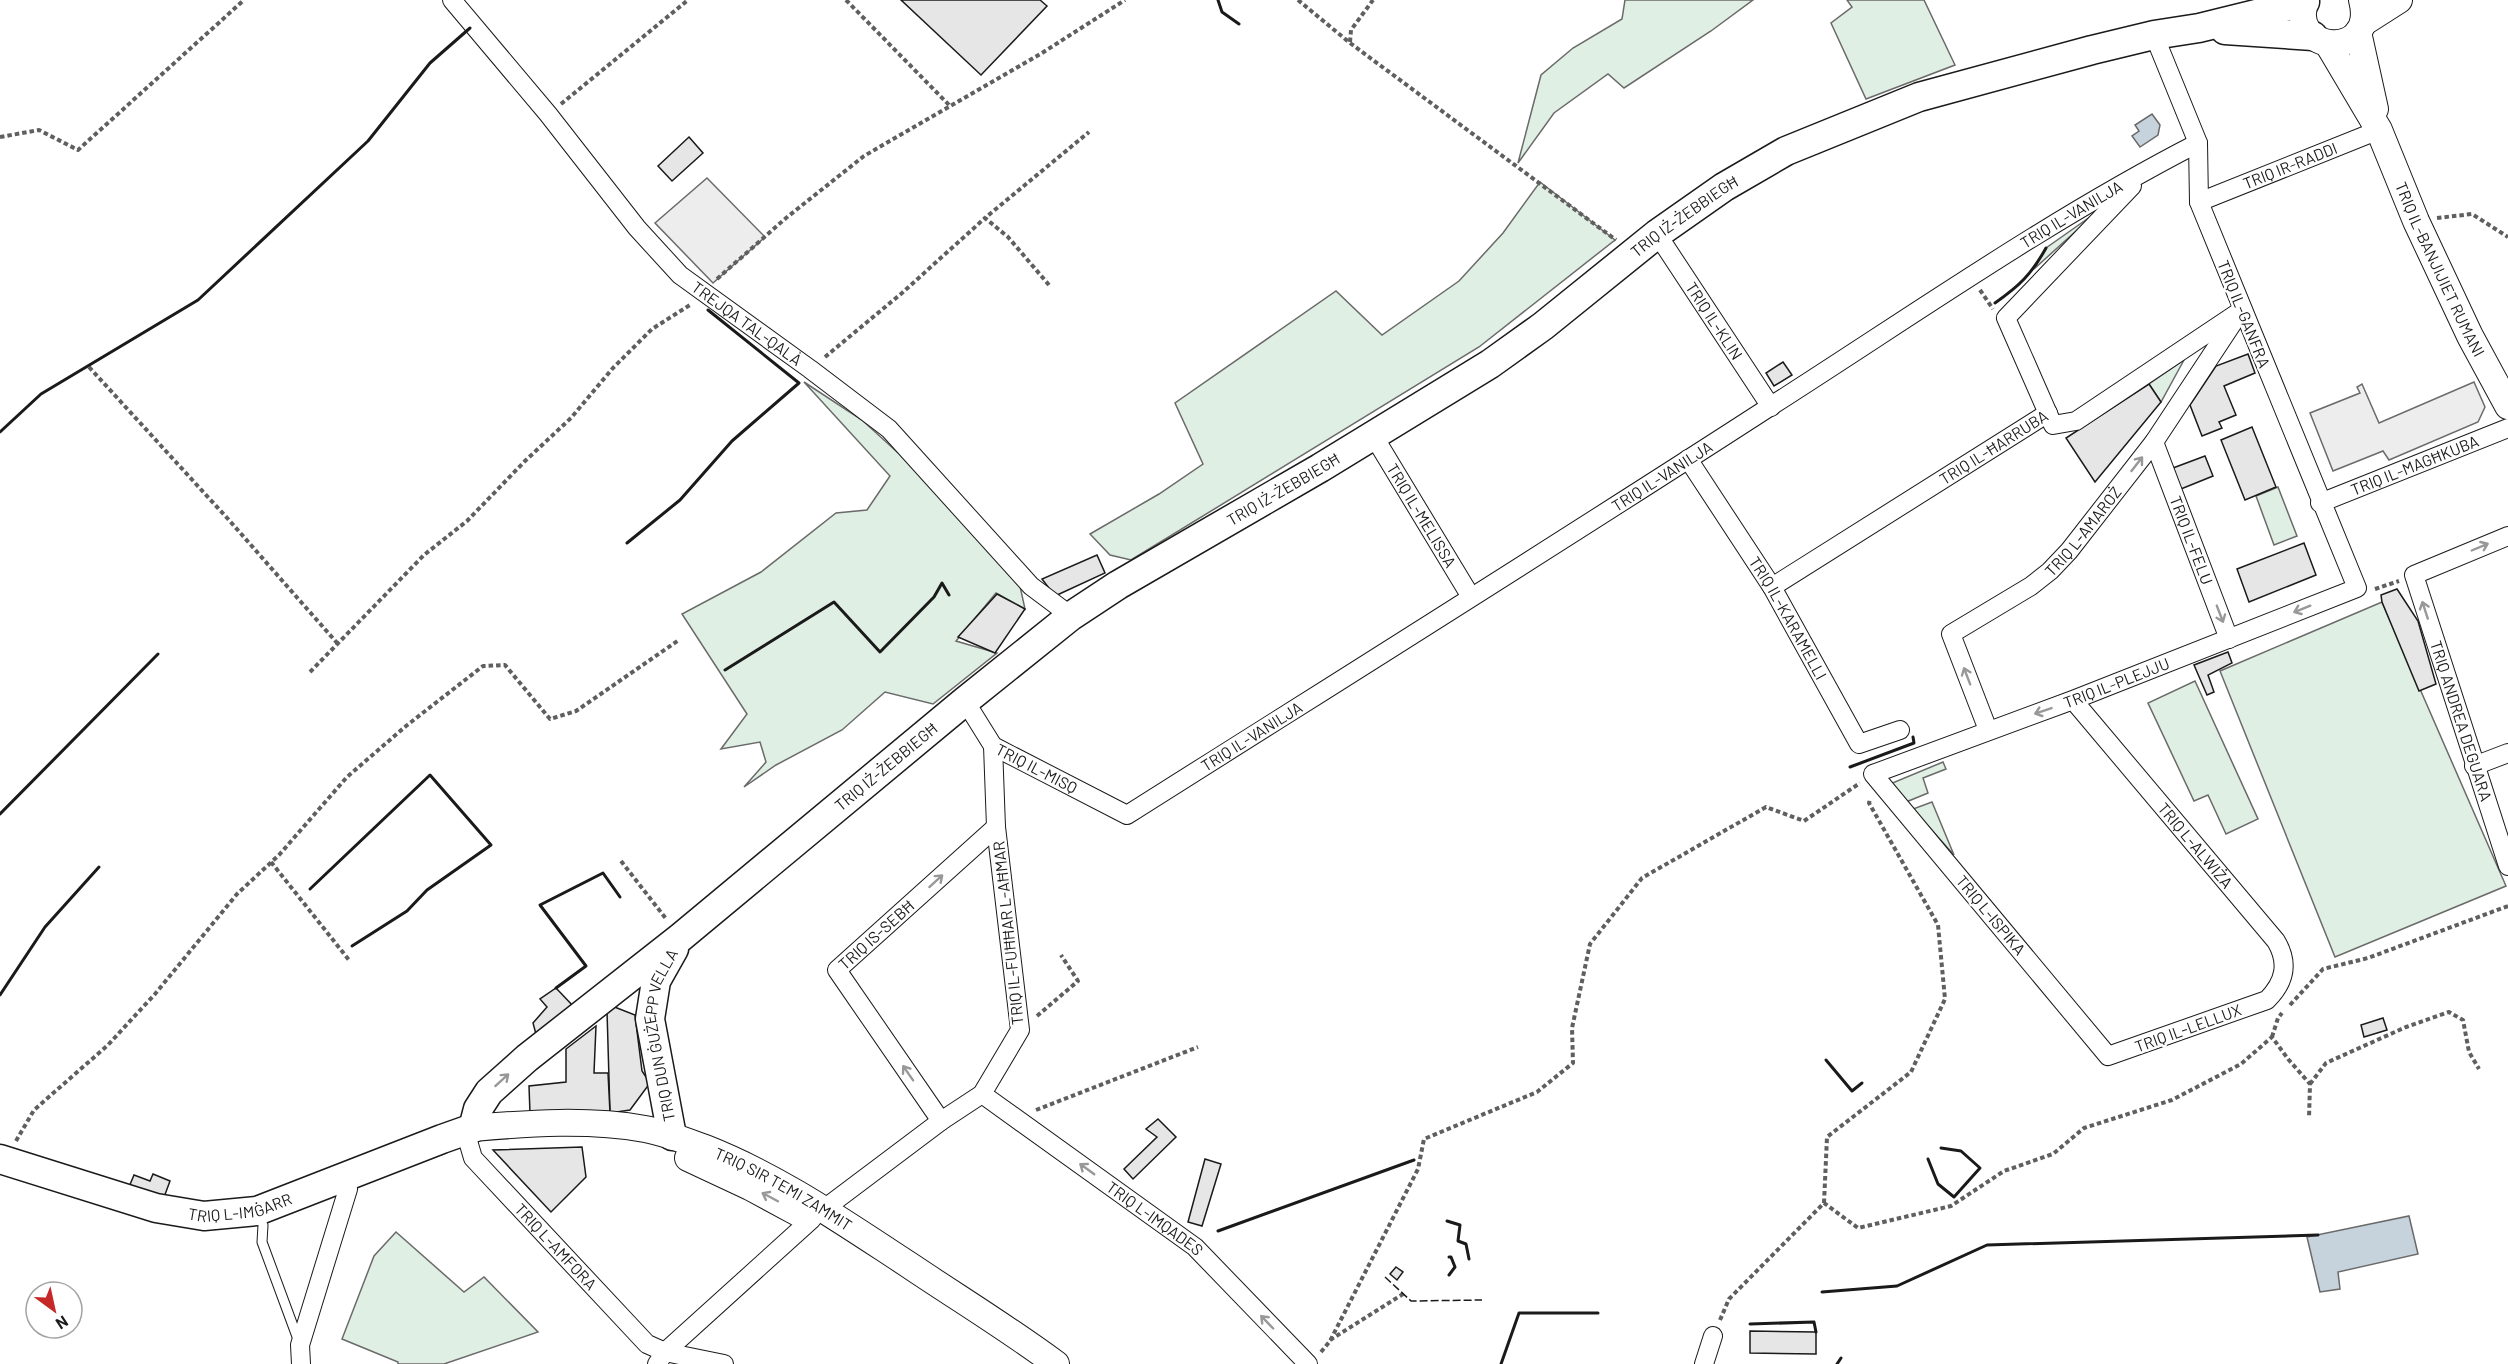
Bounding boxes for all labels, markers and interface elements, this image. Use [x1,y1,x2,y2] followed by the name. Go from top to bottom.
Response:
[2240,138,2340,192] street label: TRIQ IR-RADDI
[1626,171,1741,261] street label: TRIQ IŻ-ŻEBBIEGĦ
[2017,176,2126,252] street label: TRIQ IL-VANILJA
[2392,179,2489,360] street label: TRIQ IL-BANJIJIET RUMANI
[2214,257,2275,371] street label: TRIQ IL-GANFRA
[689,277,806,369] street label: TREJQA TAL-QALÀ
[1682,278,1747,363] street label: TRIQ IL-KLIN
[1936,405,2051,488] street label: TRIQ IL-ĦARRUBA
[2348,431,2481,499] street label: TRIQ IL-MAGĦKUBA
[1608,436,1716,515] street label: TRIQ IL-VANILJA
[1223,448,1343,529] street label: TRIQ IŻ-ŻEBBIEGĦ
[2131,457,2143,473] one-way arrow
[1383,460,1461,571] street label: TRIQ IL-MELISSA
[2040,482,2125,580] street label: TRIQ L-AMAROŻ
[2166,493,2217,587] street label: TRIQ IL-FELU
[2471,541,2489,552] one-way arrow
[1746,553,1831,682] street label: TRIQ IL-KARAMELLI
[2419,601,2430,620] one-way arrow
[2215,604,2226,623] one-way arrow
[2294,605,2312,616] one-way arrow
[2427,638,2496,804] street label: TRIQ ANDREA DEGUARA
[2061,653,2172,712] street label: TRIQ IL-PLEJJU
[1961,667,1972,686] one-way arrow
[1197,697,1305,775] street label: TRIQ IL-VANILJA
[2034,707,2052,718] one-way arrow
[831,718,941,814] street label: TRIQ IŻ-ŻEBBIEGĦ
[993,739,1081,797] street label: TRIQ IL-MISQ
[2154,798,2237,892] street label: TRIQ L-ALWIŻA
[988,840,1027,1026] street label: TRIQ IL-FUĦĦAR L-AĦMAR
[1953,871,2030,958] street label: TRIQ L-ISPIKA
[928,874,943,888] one-way arrow
[834,896,917,973] street label: TRIQ IS-SEBĦ
[639,945,681,1123] street label: TRIQ DUN ĠUŻEPP VELLA
[2132,999,2244,1056] street label: TRIQ IL-LELLUX
[902,1065,914,1082] one-way arrow
[495,1073,510,1087] one-way arrow
[712,1143,856,1234] street label: TRIQ SIR TEMI ZAMMIT
[1080,1163,1096,1175] one-way arrow
[1103,1177,1208,1259] street label: TRIQ L-IMQADES
[187,1188,294,1225] street label: TRIQ L-IMĠARR
[761,1191,779,1203] one-way arrow
[511,1199,601,1294] street label: TRIQ L-AMFORA
[24,1280,84,1340] north arrow
[53,1312,72,1334] text: N
[1260,1314,1275,1329] one-way arrow

